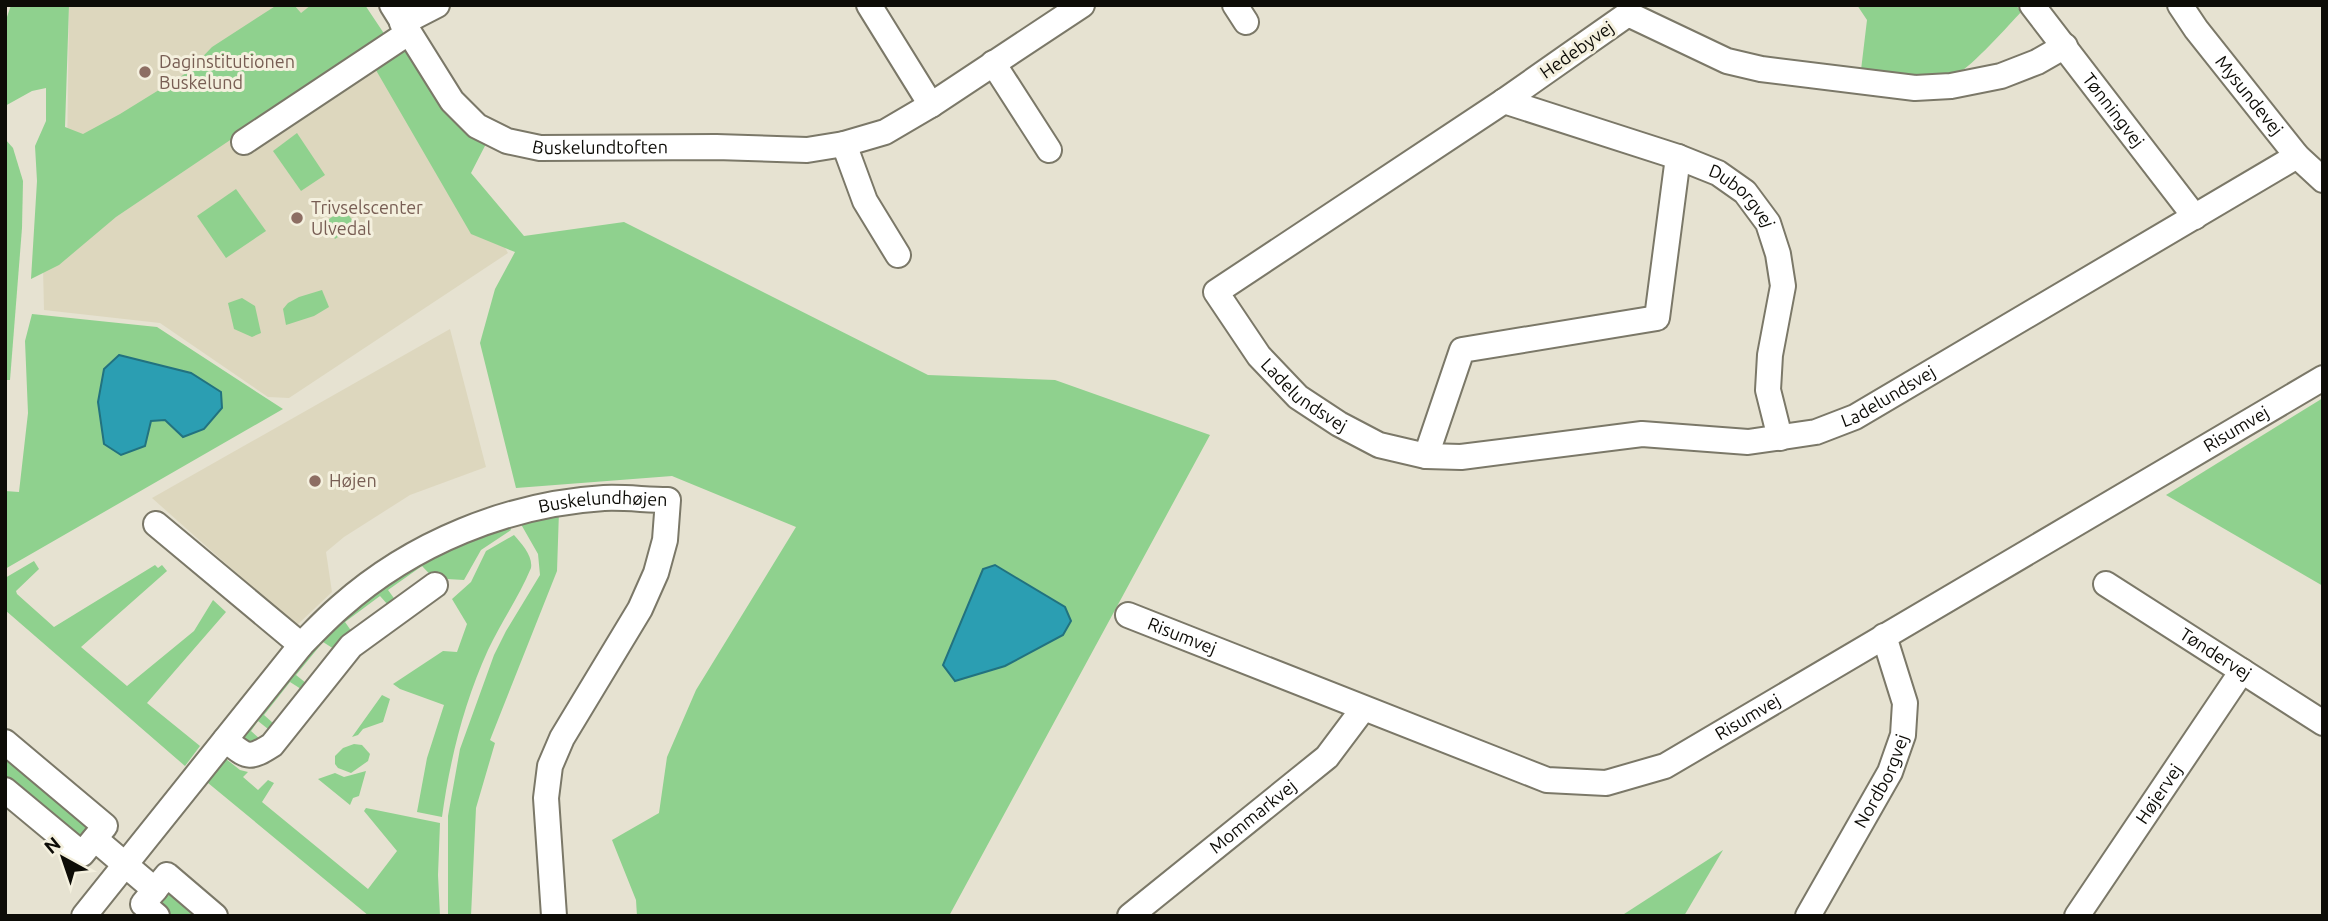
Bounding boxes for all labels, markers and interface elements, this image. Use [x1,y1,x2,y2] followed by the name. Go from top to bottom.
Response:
[1536,16,1617,82] street label: Hedebyvej
[159,51,295,92] place label: Daginstitutionen Buskelund
[2212,51,2288,139] street label: Mysundevej
[137,64,153,80] marker: Daginstitutionen Buskelund
[2079,69,2149,151] street label: Tønningvej
[531,136,668,158] street label: Buskelundtoften
[1706,159,1780,229] street label: Duborgvej
[311,197,423,238] place label: Trivselscenter Ulvedal
[289,210,305,226] marker: Trivselscenter Ulvedal
[1258,354,1351,435] street label: Ladelundsvej
[1838,361,1938,430] street label: Ladelundsvej
[2200,401,2272,455] street label: Risumvej
[329,470,377,490] place label: Højen
[307,473,323,489] marker: Højen
[536,487,668,516] street label: Buskelundhøjen
[1145,613,1220,658] street label: Risumvej
[2177,623,2255,683] street label: Tøndervej
[1711,689,1784,743] street label: Risumvej
[1849,731,1912,831] street label: Nordborgvej
[2131,760,2185,827] street label: Højervej
[1205,775,1300,857] street label: Mommarkvej
[28,823,98,893] north arrow
[40,832,65,858] text: N

